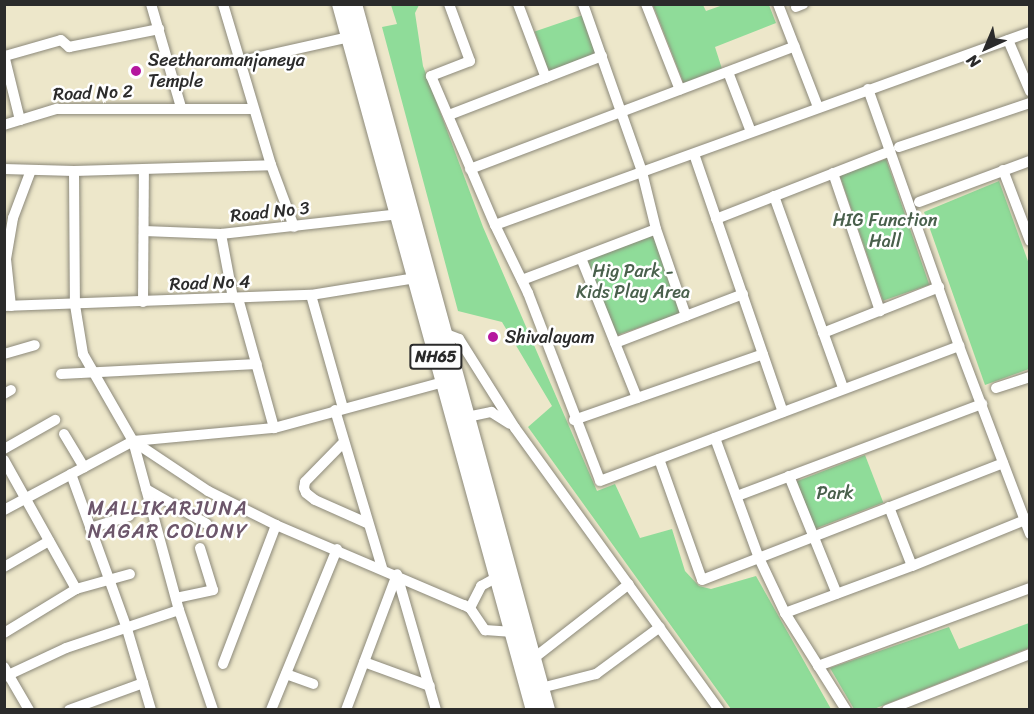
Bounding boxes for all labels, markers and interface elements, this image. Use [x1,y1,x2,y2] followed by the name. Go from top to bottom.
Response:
[956,18,1016,78] north arrow
[959,47,987,76] text: N
[148,50,305,92] place label: Seetharamanjaneya Temple
[129,64,143,78] marker: Seetharamanjaneya Temple
[53,81,133,105] street label: Road No 2
[229,197,311,227] street label: Road No 3
[833,210,937,252] park label: HIG Function Hall
[576,261,690,304] park label: Hig Park - Kids Play Area
[169,271,251,295] street label: Road No 4
[505,326,594,348] place label: Shivalayam
[486,330,500,344] marker: Shivalayam
[409,344,463,370] road number: NH65
[817,482,853,504] park label: Park
[88,497,248,544] district label: MALLIKARJUNA NAGAR COLONY

